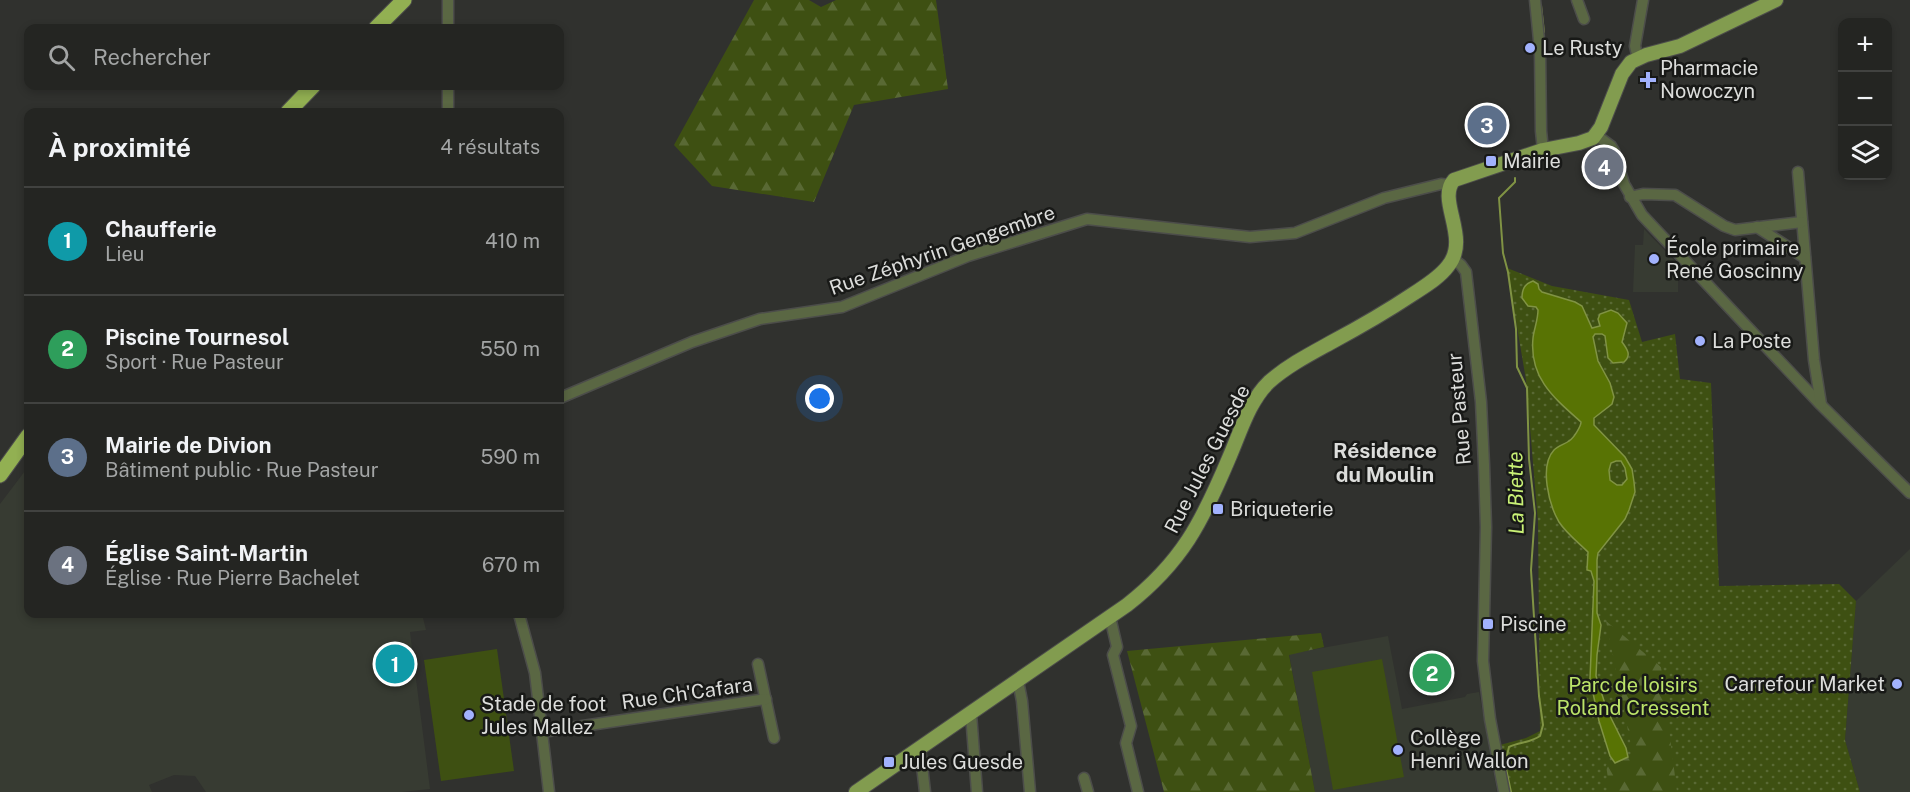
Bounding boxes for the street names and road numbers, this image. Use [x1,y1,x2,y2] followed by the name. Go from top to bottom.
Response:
[826,200,1058,300] street label: Rue Zéphyrin Gengembre
[1442,352,1476,466] street label: Rue Pasteur
[1159,381,1255,537] street label: Rue Jules Guesde
[620,672,754,714] street label: Rue Ch'Cafara

